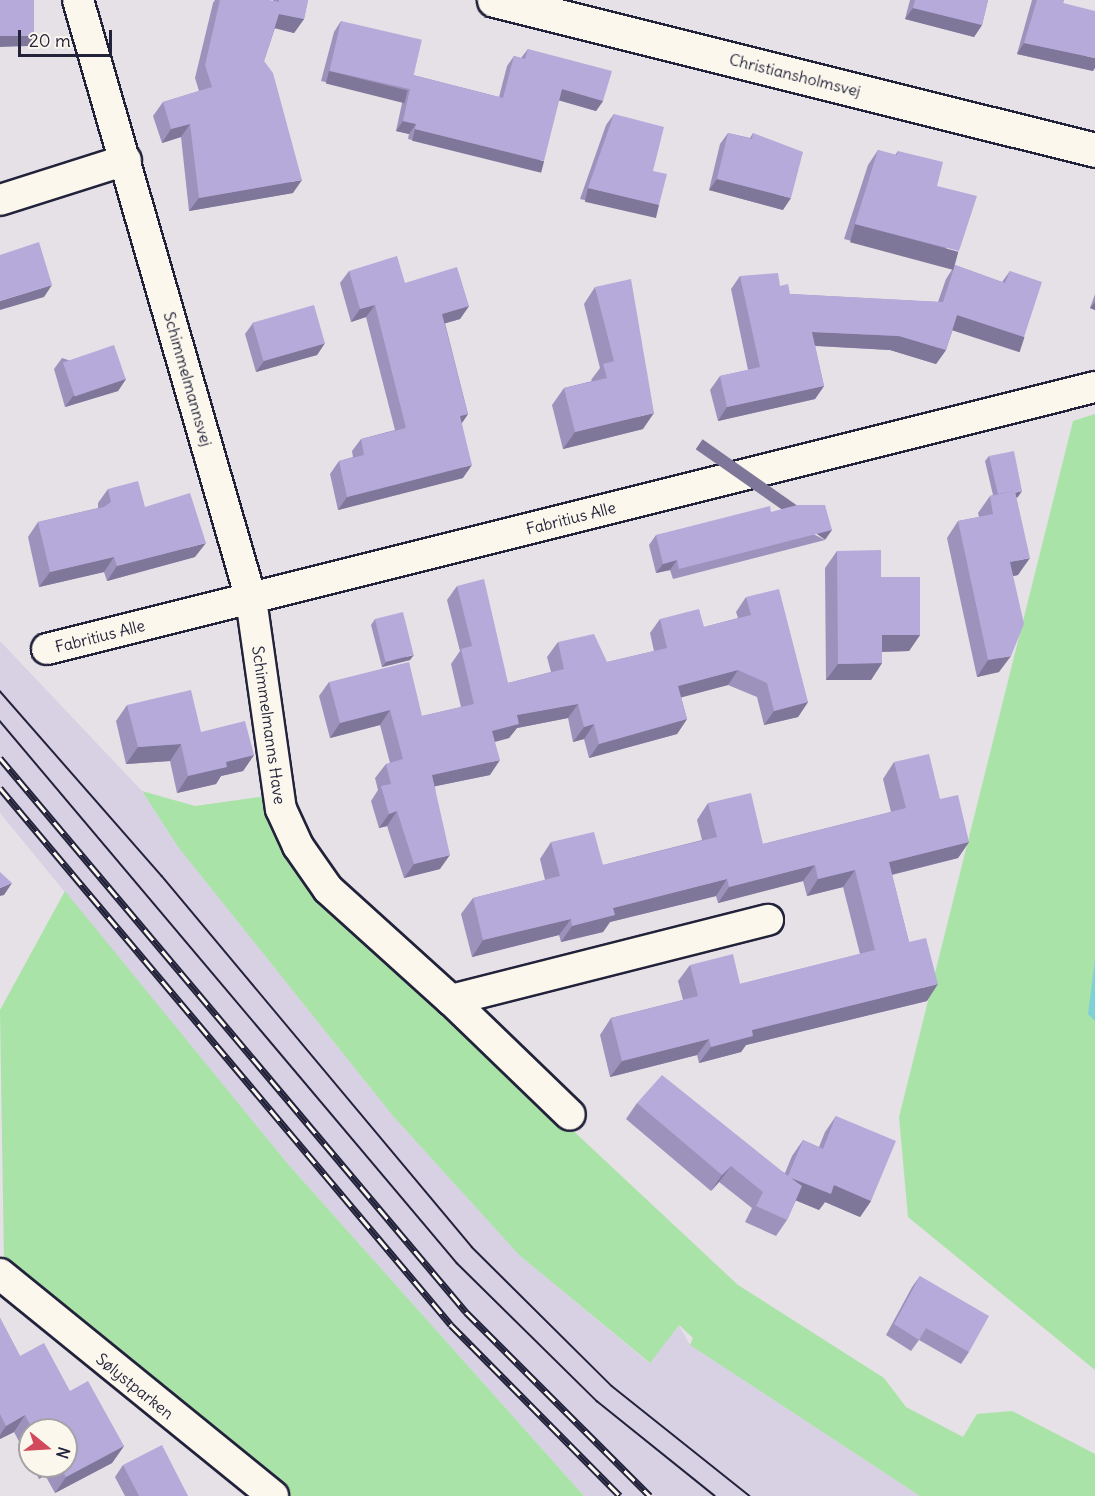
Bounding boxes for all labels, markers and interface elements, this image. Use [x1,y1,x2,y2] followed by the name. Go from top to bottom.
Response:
[21,18,116,56] scale bar
[29,29,71,52] text: 20 m
[727,49,863,101] street label: Christiansholmsvej
[160,310,216,448] street label: Schimmelmannsvej
[524,498,618,538] street label: Fabritius Alle
[53,616,147,656] street label: Fabritius Alle
[248,644,290,806] street label: Schimmelmanns Have
[92,1349,178,1423] street label: Sølystparken
[18,1418,78,1478] north arrow
[52,1445,74,1461] text: N

